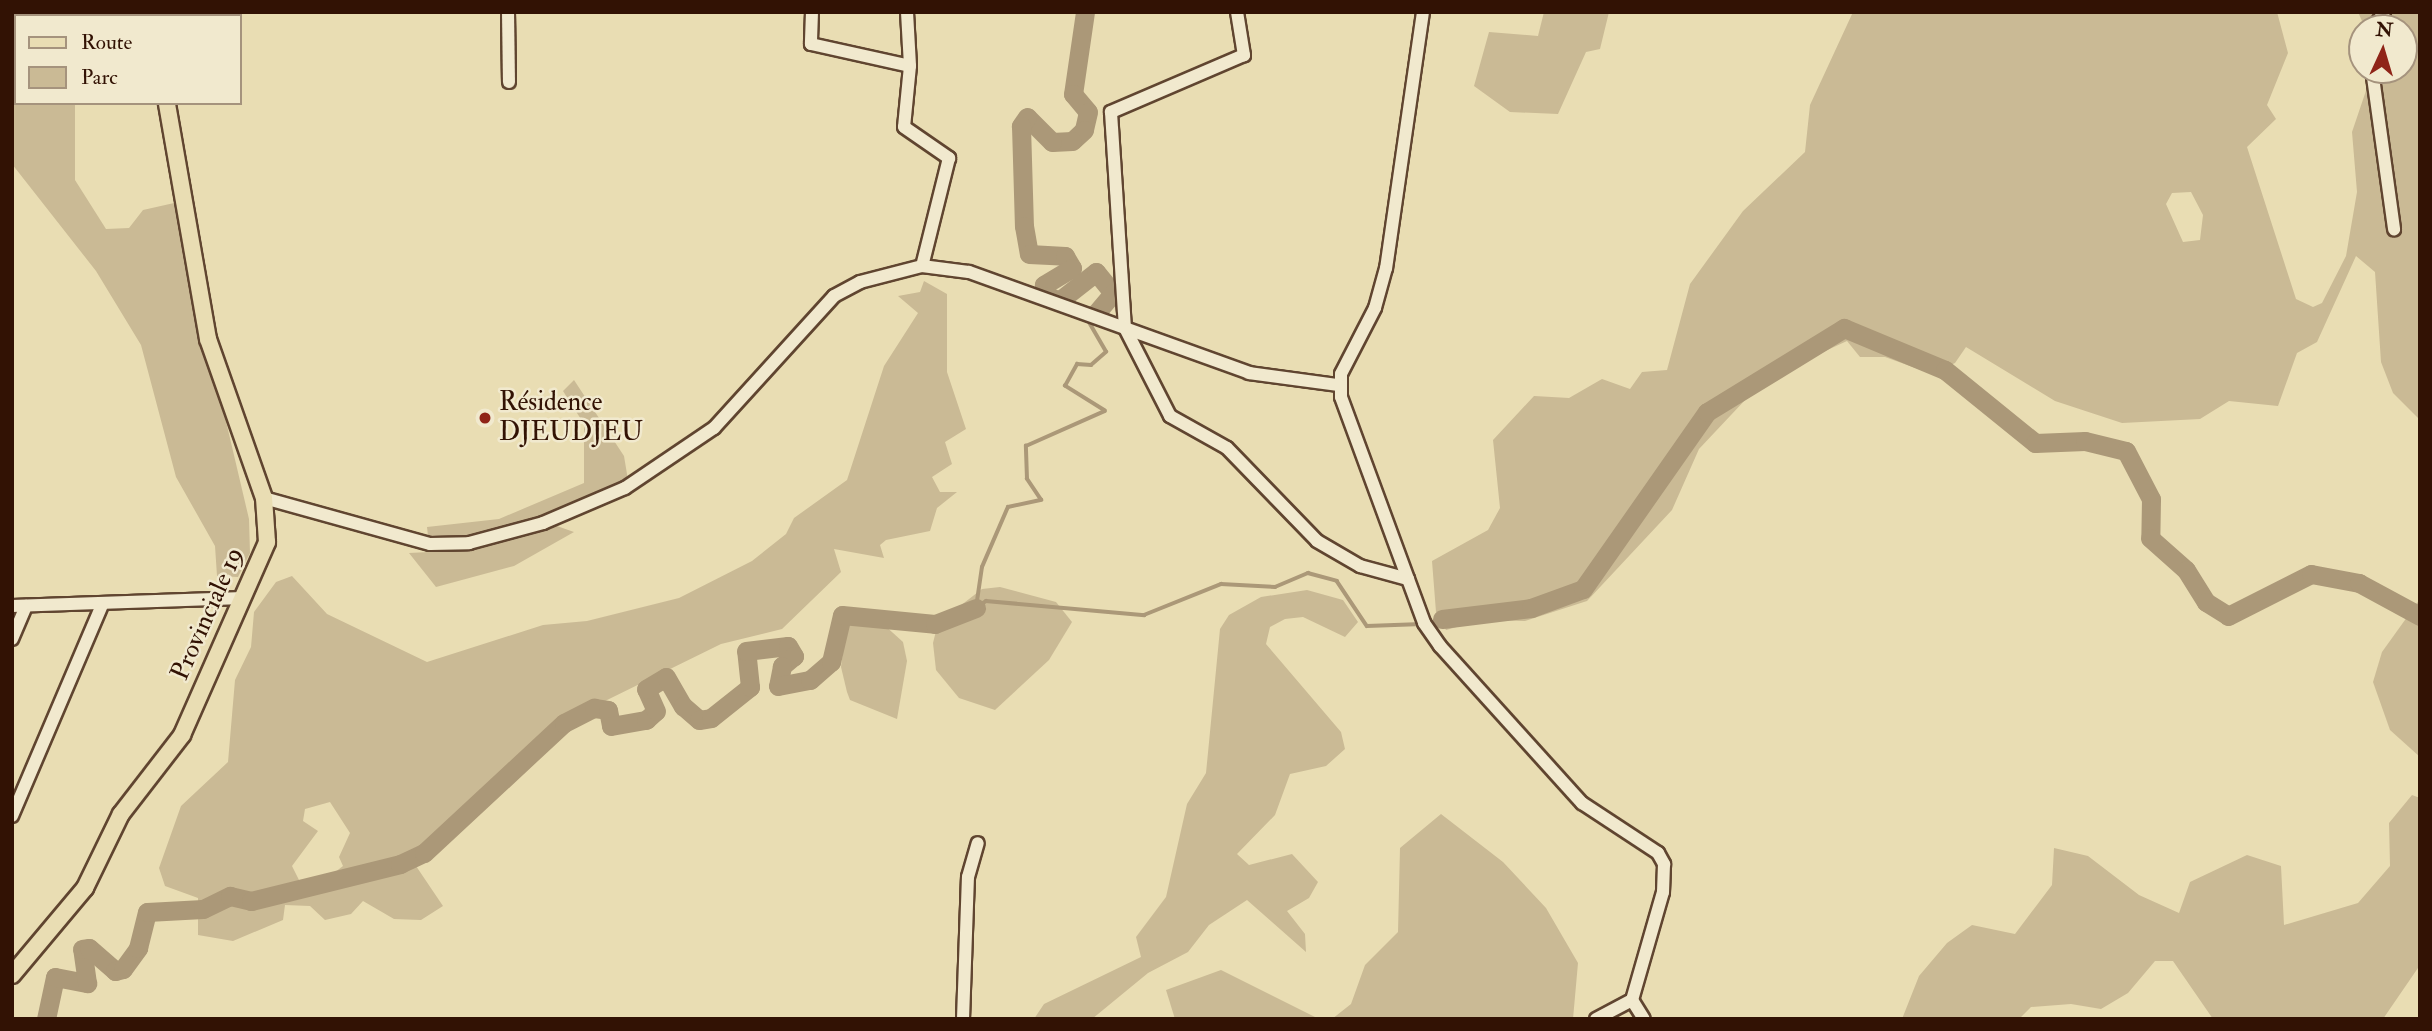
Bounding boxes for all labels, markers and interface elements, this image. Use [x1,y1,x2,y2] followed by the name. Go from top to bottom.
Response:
[14,14,242,105] legend
[2348,14,2418,84] north arrow
[2375,17,2394,43] text: N
[81,29,132,56] text: Route
[81,64,118,91] text: Parc
[499,387,643,448] place label: Résidence DJEUDJEU
[477,410,493,426] marker: Résidence DJEUDJEU
[165,543,251,685] street label: Provinciale 19

